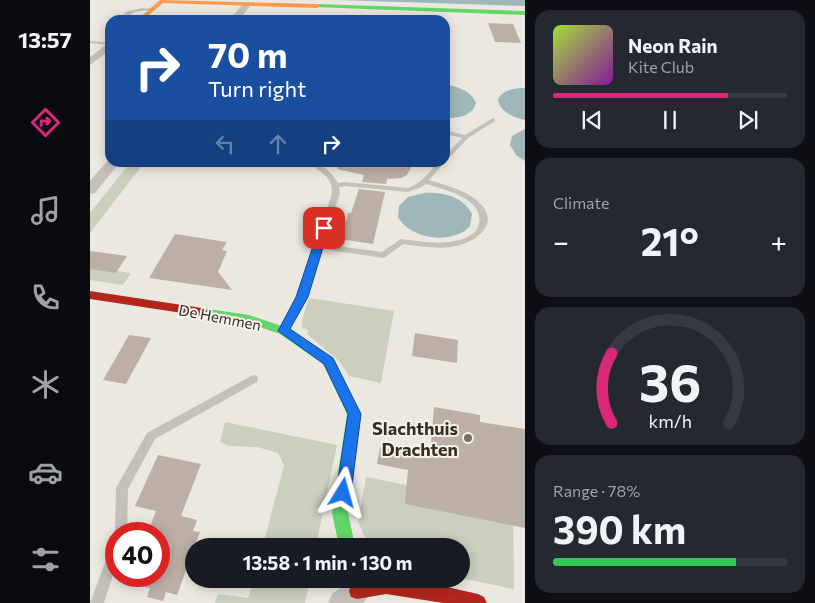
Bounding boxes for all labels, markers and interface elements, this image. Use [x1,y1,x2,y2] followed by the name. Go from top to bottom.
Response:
[18,26,72,53] text: 13:57
[208,32,288,75] text: 70 m
[628,34,718,57] text: Neon Rain
[125,35,190,100] icon: right
[628,57,694,76] text: Kite Club
[208,75,306,102] text: Turn right
[28,105,63,140] icon: directions
[578,106,606,134] icon: previous
[656,106,684,134] icon: pause
[734,106,762,134] icon: next
[211,130,239,158] icon: left
[264,130,292,158] icon: ahead
[317,130,345,158] icon: right
[28,193,63,228] icon: music
[553,193,609,212] text: Climate
[303,207,345,249] pin
[310,214,338,242] icon: arrive
[641,217,699,264] text: 21°
[553,224,569,258] text: −
[771,224,787,258] text: +
[28,280,63,315] icon: phone
[177,300,263,334] street label: De Hemmen
[639,349,701,413] text: 36
[28,367,63,402] icon: climate
[648,410,692,432] text: km/h
[372,417,458,460] place label: Slachthuis Drachten
[462,432,474,444] marker: Slachthuis Drachten
[28,455,63,490] icon: car
[316,466,368,518] position arrow
[553,481,640,500] text: Range · 78%
[553,505,686,552] text: 390 km
[105,522,170,587] speed limit sign: 40
[28,542,63,577] icon: filters
[243,551,412,574] text: 13:58 · 1 min · 130 m

